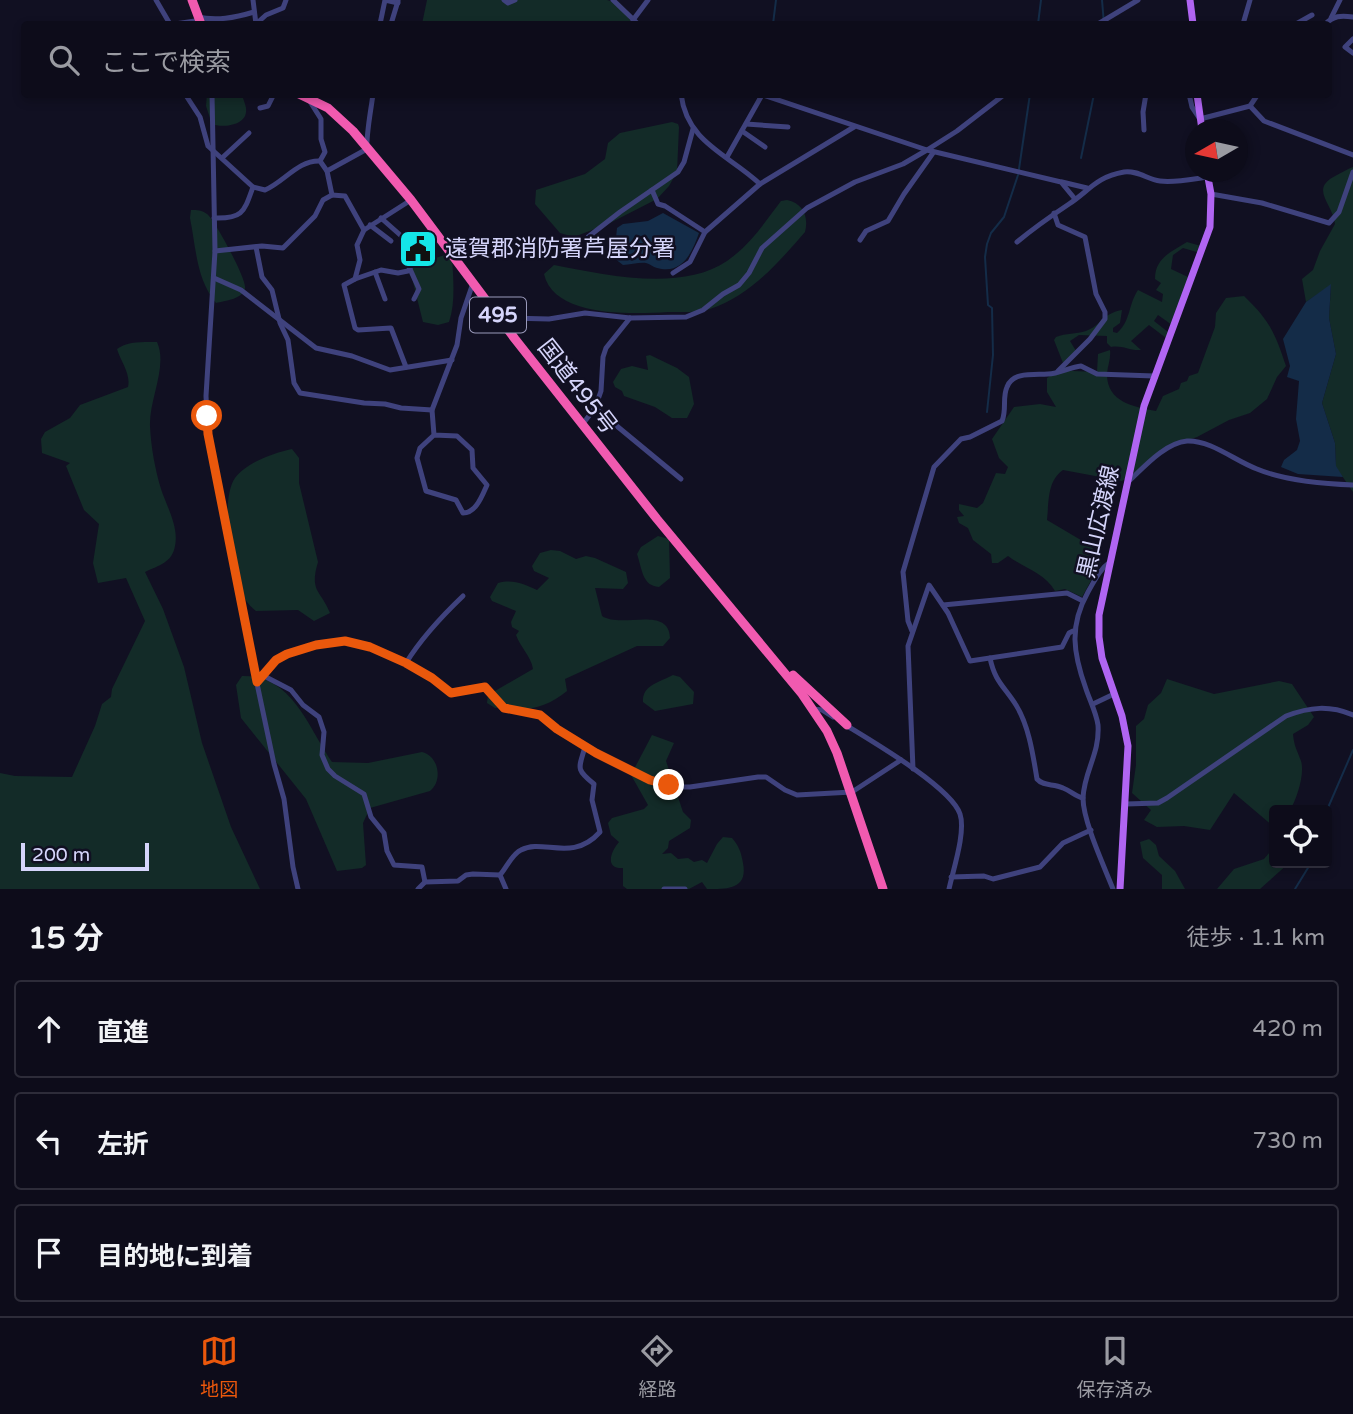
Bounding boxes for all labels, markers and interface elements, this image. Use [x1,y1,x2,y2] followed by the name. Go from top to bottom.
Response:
[21,21,1332,98] search box
[45,41,83,79] icon: search
[101,47,231,78] text: ここで検索
[1185,119,1248,182] north arrow
[397,228,439,270] public building icon: 遠賀郡消防署芦屋分署
[445,235,675,263] place label: 遠賀郡消防署芦屋分署
[470,298,526,332] road number: 495
[531,334,623,440] street label: 国道495号
[191,400,222,431] route start
[1072,463,1126,581] street label: 黒山広渡線
[653,769,684,800] route end
[1269,805,1332,868] map controls
[1269,805,1332,868] button: locate
[21,840,149,872] scale bar
[32,844,90,866] text: 200 m
[28,920,103,957] text: 15 分
[1187,924,1325,952] text: 徒歩 · 1.1 km
[30,1010,68,1048] icon: ahead
[1253,1015,1323,1043] text: 420 m
[97,1017,149,1048] text: 直進
[30,1122,68,1160] icon: left
[1253,1127,1323,1155] text: 730 m
[97,1129,149,1160] text: 左折
[30,1234,68,1272] icon: arrive
[97,1241,253,1272] text: 目的地に到着
[200,1332,238,1401] tab: 地図
[638,1332,677,1401] tab: 経路
[1077,1332,1153,1401] tab: 保存済み

